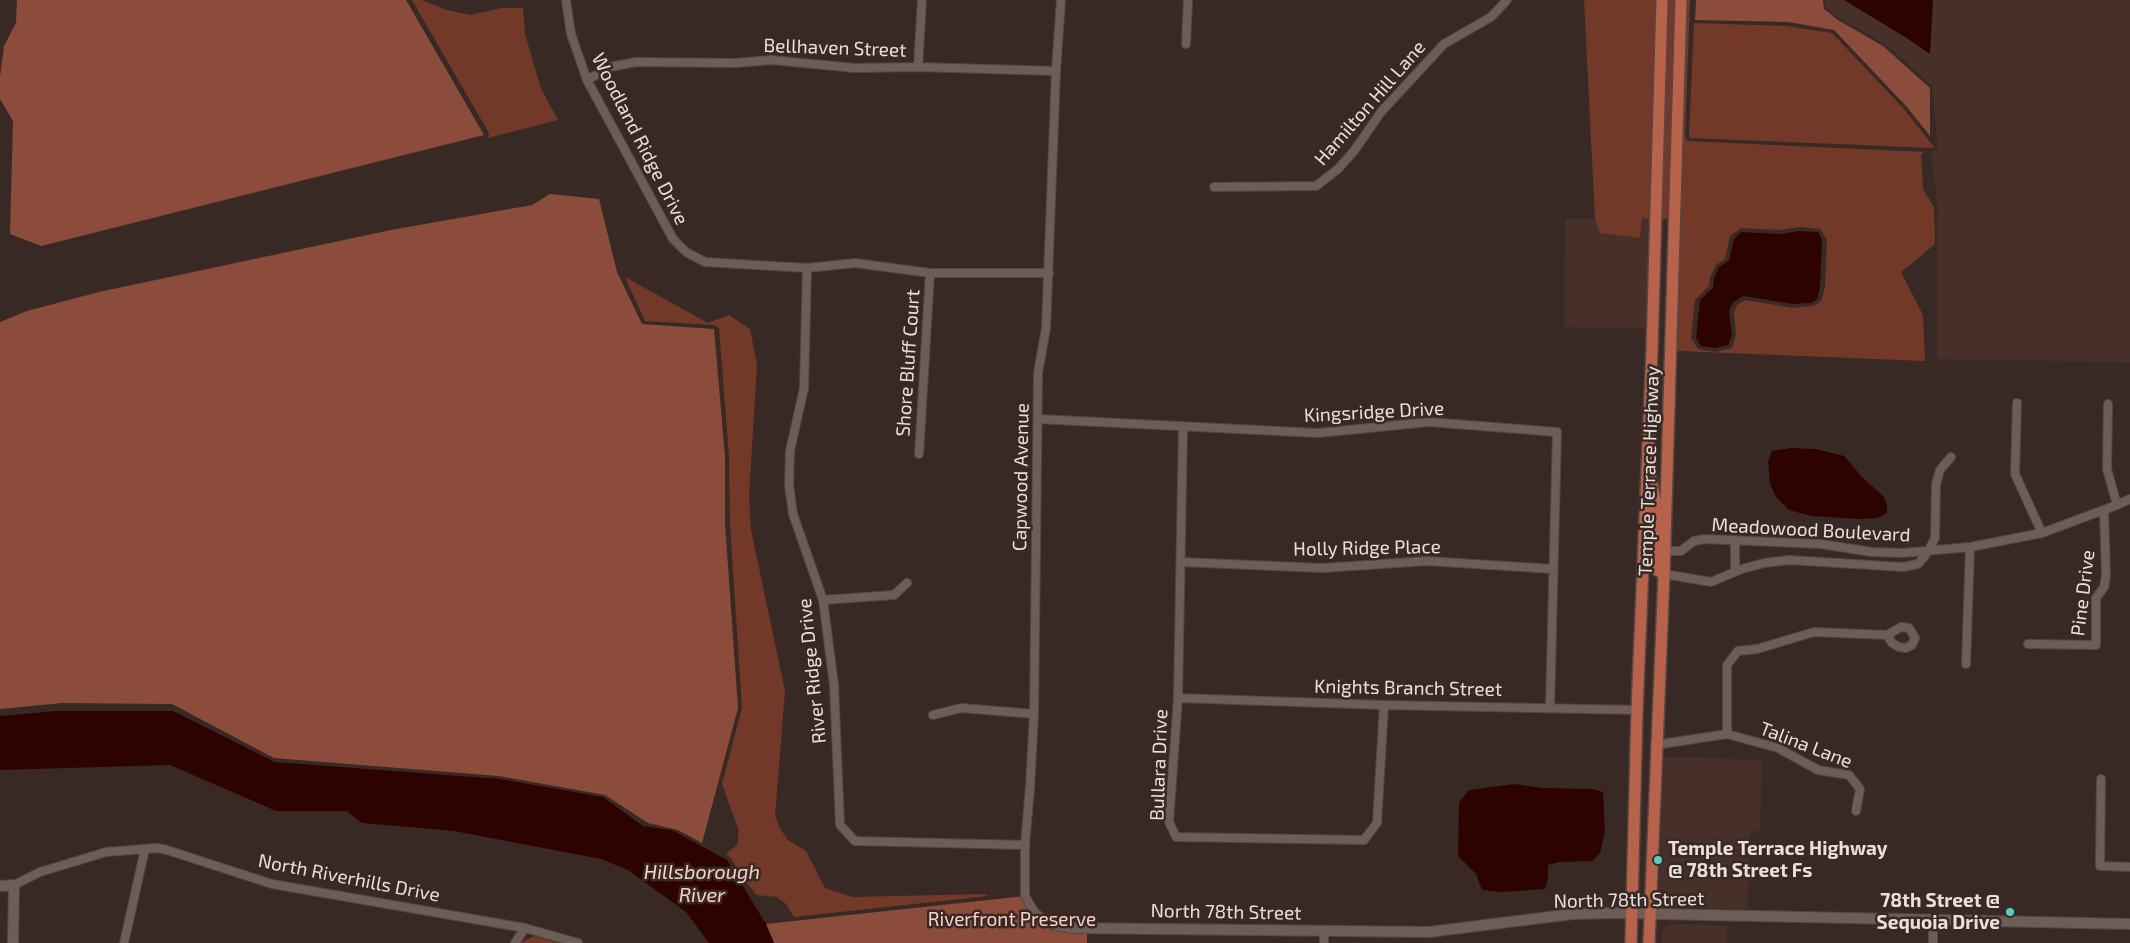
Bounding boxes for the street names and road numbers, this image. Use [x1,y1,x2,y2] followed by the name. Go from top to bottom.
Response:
[763,34,907,62] street label: Bellhaven Street
[1310,36,1430,170] street label: Hamilton Hill Lane
[587,49,693,229] street label: Woodland Ridge Drive
[891,289,925,437] street label: Shore Bluff Court
[1634,365,1664,577] street label: Temple Terrace Highway
[1303,397,1445,427] street label: Kingsridge Drive
[1008,403,1034,551] street label: Capwood Avenue
[1711,513,1911,547] street label: Meadowood Boulevard
[1293,535,1441,561] street label: Holly Ridge Place
[2066,549,2100,637] street label: Pine Drive
[793,597,831,745] street label: River Ridge Drive
[1314,675,1502,701] street label: Knights Branch Street
[1146,709,1172,821] street label: Bullara Drive
[1757,717,1855,773] street label: Talina Lane
[256,849,442,907] street label: North Riverhills Drive
[1553,887,1705,913] street label: North 78th Street
[1150,899,1302,925] street label: North 78th Street

